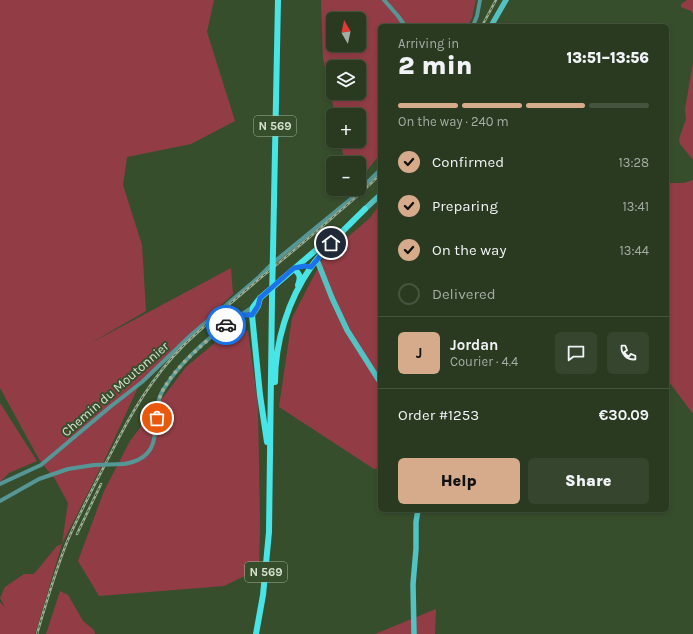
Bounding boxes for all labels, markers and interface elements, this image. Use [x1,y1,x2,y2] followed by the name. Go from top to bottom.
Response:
[326,12,366,52] north arrow
[326,12,366,196] map controls
[398,36,459,51] text: Arriving in
[566,49,649,67] text: 13:51–13:56
[398,50,473,81] text: 2 min
[326,60,366,100] button: layers
[326,108,366,148] button: +
[398,114,509,129] text: On the way · 240 m
[254,116,296,136] road number: N 569
[398,151,420,173] icon: check
[432,153,504,171] text: Confirmed
[619,155,649,170] text: 13:28
[326,156,366,196] button: −
[398,195,420,217] icon: check
[432,197,498,215] text: Preparing
[622,199,649,214] text: 13:41
[314,226,348,260] pin
[320,232,342,254] icon: home
[398,239,420,261] icon: check
[432,241,506,259] text: On the way
[620,243,649,258] text: 13:44
[432,285,496,303] text: Delivered
[206,305,246,345] courier
[215,314,237,336] icon: car
[555,332,597,374] button: chat
[607,332,649,374] button: phone
[450,336,498,354] text: Jordan
[58,338,172,440] street label: Chemin du Moutonnier
[416,344,422,362] text: J
[450,354,518,369] text: Courier · 4.4
[140,401,174,435] pin
[398,406,479,424] text: Order #1253
[599,406,649,424] text: €30.09
[146,407,168,429] icon: bag
[398,458,520,504] button: Help
[528,458,649,504] button: Share
[245,562,287,582] road number: N 569

